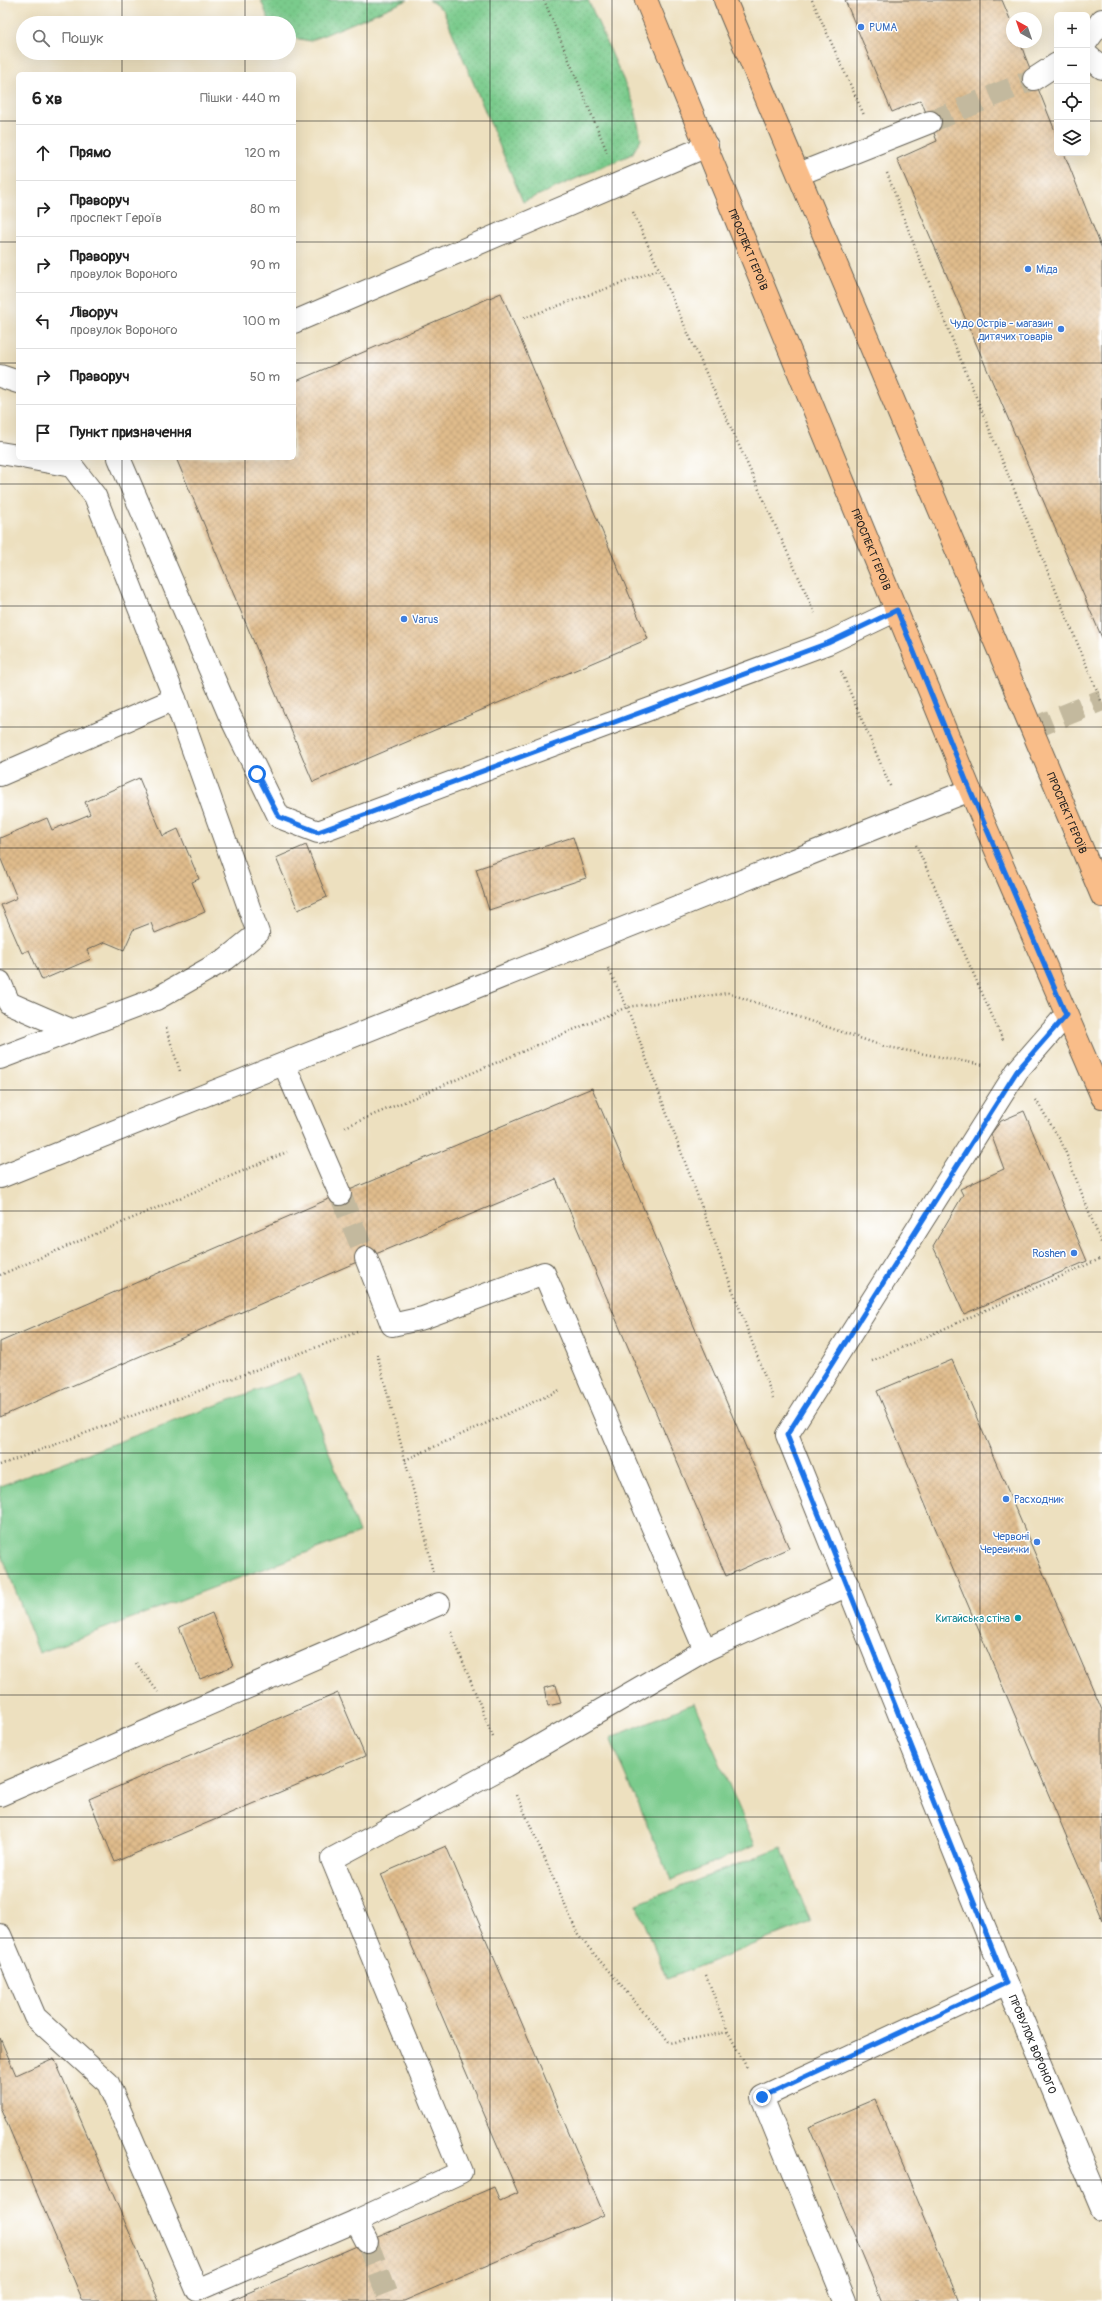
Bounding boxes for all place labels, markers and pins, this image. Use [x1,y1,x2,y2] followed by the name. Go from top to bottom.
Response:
[869,21,897,34] place label: PUMA
[856,22,866,32] marker: PUMA
[1036,263,1058,276] place label: Міда
[1023,264,1033,274] marker: Міда
[950,317,1053,343] place label: Чудо Острів - магазин дитячих товарів
[1056,324,1066,334] marker: Чудо Острів - магазин дитячих товарів
[412,613,438,626] place label: Varus
[399,614,409,624] marker: Varus
[1032,1247,1066,1260] place label: Roshen
[1069,1248,1079,1258] marker: Roshen
[1014,1493,1065,1506] place label: Расходник
[1001,1494,1011,1504] marker: Расходник
[980,1530,1029,1556] place label: Червоні Черевички
[1032,1537,1042,1547] marker: Червоні Черевички
[936,1612,1010,1625] place label: Китайська стіна
[1013,1613,1023,1623] marker: Китайська стіна

